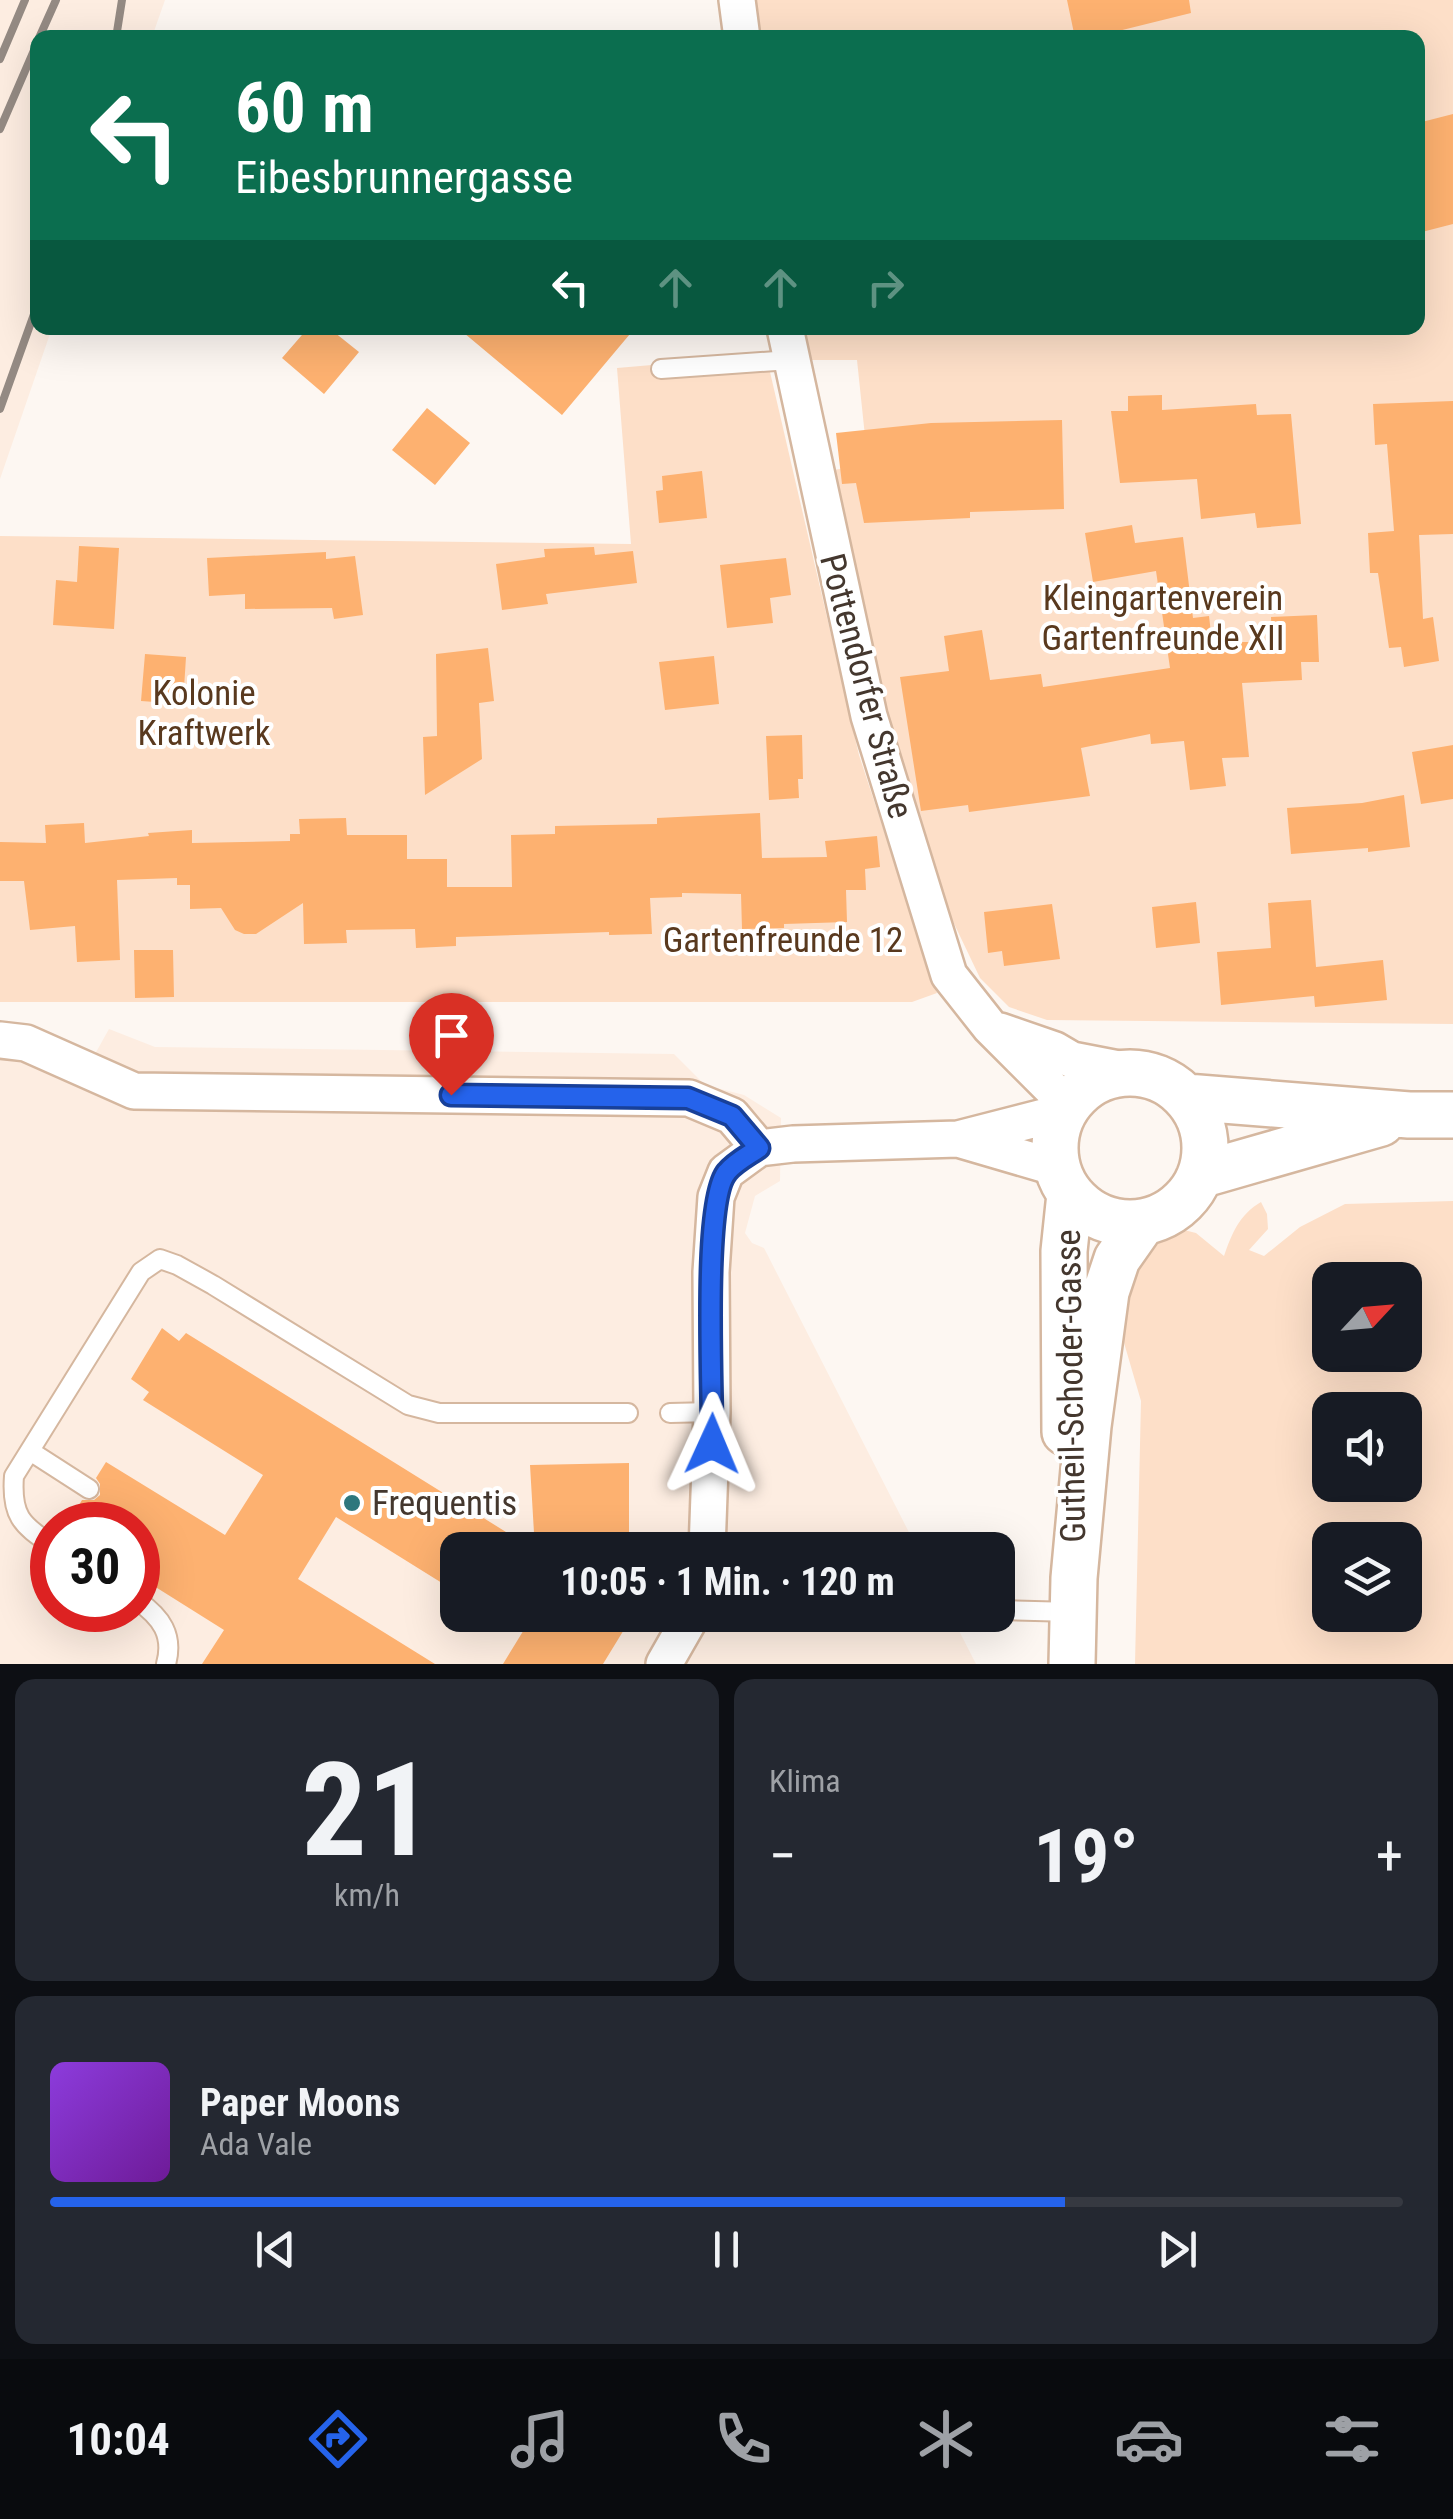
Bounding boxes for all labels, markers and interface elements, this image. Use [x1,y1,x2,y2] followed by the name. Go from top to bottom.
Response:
[235,67,374,149] text: 60 m
[70,70,200,200] icon: left
[235,151,573,204] text: Eibesbrunnergasse
[543,260,598,315] icon: left
[648,260,703,315] icon: ahead
[753,260,808,315] icon: ahead
[858,260,913,315] icon: right
[811,549,921,823] street label: Pottendorfer Straße
[1042,578,1284,659] park label: Kleingartenverein Gartenfreunde XII
[138,673,271,754] park label: Kolonie Kraftwerk
[663,920,903,961] park label: Gartenfreunde 12
[409,993,494,1096] pin
[424,1008,479,1063] icon: arrive
[1048,1229,1094,1543] street label: Gutheil-Schoder-Gasse
[1312,1262,1422,1372] north arrow
[1312,1262,1422,1632] map controls
[660,1392,764,1496] position arrow
[1312,1392,1422,1502] button: sound
[372,1483,517,1524] place label: Frequentis
[341,1492,363,1514] marker: Frequentis
[30,1502,160,1632] speed limit sign: 30
[1312,1522,1422,1632] button: layers
[560,1560,895,1604] text: 10:05 · 1 Min. · 120 m
[301,1734,433,1887] text: 21
[769,1762,841,1800] text: Klima
[1034,1812,1139,1900] text: 19°
[769,1824,797,1888] text: −
[1376,1824,1403,1888] text: +
[334,1876,400,1914] text: km/h
[200,2081,400,2125] text: Paper Moons
[200,2125,312,2163] text: Ada Vale
[248,2222,303,2277] icon: previous
[699,2222,754,2277] icon: pause
[1150,2222,1205,2277] icon: next
[303,2404,373,2474] icon: directions
[505,2404,575,2474] icon: music
[708,2404,778,2474] icon: phone
[911,2404,981,2474] icon: climate
[1114,2404,1184,2474] icon: car
[1317,2404,1387,2474] icon: filters
[66,2413,170,2466] text: 10:04

